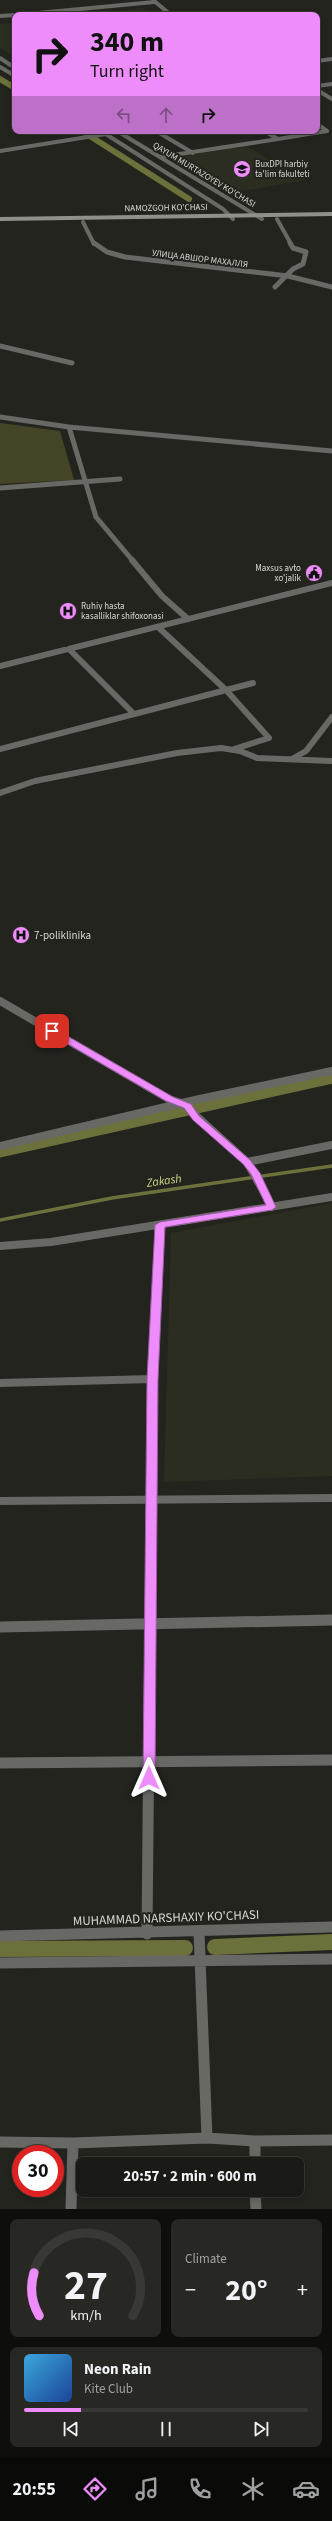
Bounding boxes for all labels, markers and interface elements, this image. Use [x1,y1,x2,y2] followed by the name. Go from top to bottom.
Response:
[90,22,164,62] text: 340 m
[24,28,76,80] icon: right
[90,59,164,84] text: Turn right
[113,104,135,126] icon: left
[155,104,177,126] icon: ahead
[197,104,219,126] icon: right
[150,139,258,211] street label: QAYUM MURTAZOYEV KO'CHASI
[255,158,309,181] place label: BuxDPI harbiy ta'lim fakulteti
[232,159,252,179] school or university icon: BuxDPI harbiy ta'lim fakulteti
[124,201,208,215] street label: NAMOZGOH KO'CHASI
[151,247,249,271] street label: УЛИЦА АВШОР МАХАЛЛЯ
[255,562,302,585] place label: Maxsus avto xo'jalik
[304,563,324,583] public building icon: Maxsus avto xo'jalik
[81,600,164,623] place label: Ruhiy hasta kasalliklar shifoxonasi
[58,601,78,621] hospital icon: Ruhiy hasta kasalliklar shifoxonasi
[11,925,31,945] hospital icon: 7-poliklinika
[34,928,91,943] place label: 7-poliklinika
[35,1014,69,1048] pin
[41,1020,63,1042] icon: arrive
[144,1170,183,1192] water label: Zakash
[128,1757,170,1799] position arrow
[73,1906,259,1930] street label: MUHAMMAD NARSHAXIY KO'CHASI
[12,2145,64,2197] speed limit sign: 30
[123,2166,257,2187] text: 20:57 · 2 min · 600 m
[185,2250,227,2268] text: Climate
[64,2256,107,2316] text: 27
[225,2269,268,2312] text: 20°
[185,2274,196,2306] text: −
[297,2274,308,2306] text: +
[70,2305,101,2326] text: km/h
[84,2359,151,2380] text: Neon Rain
[84,2380,133,2398] text: Kite Club
[60,2418,82,2440] icon: previous
[155,2418,177,2440] icon: pause
[250,2418,272,2440] icon: next
[81,2475,109,2503] icon: directions
[133,2475,161,2503] icon: music
[186,2475,214,2503] icon: phone
[239,2475,267,2503] icon: climate
[292,2475,320,2503] icon: car
[12,2477,56,2502] text: 20:55

